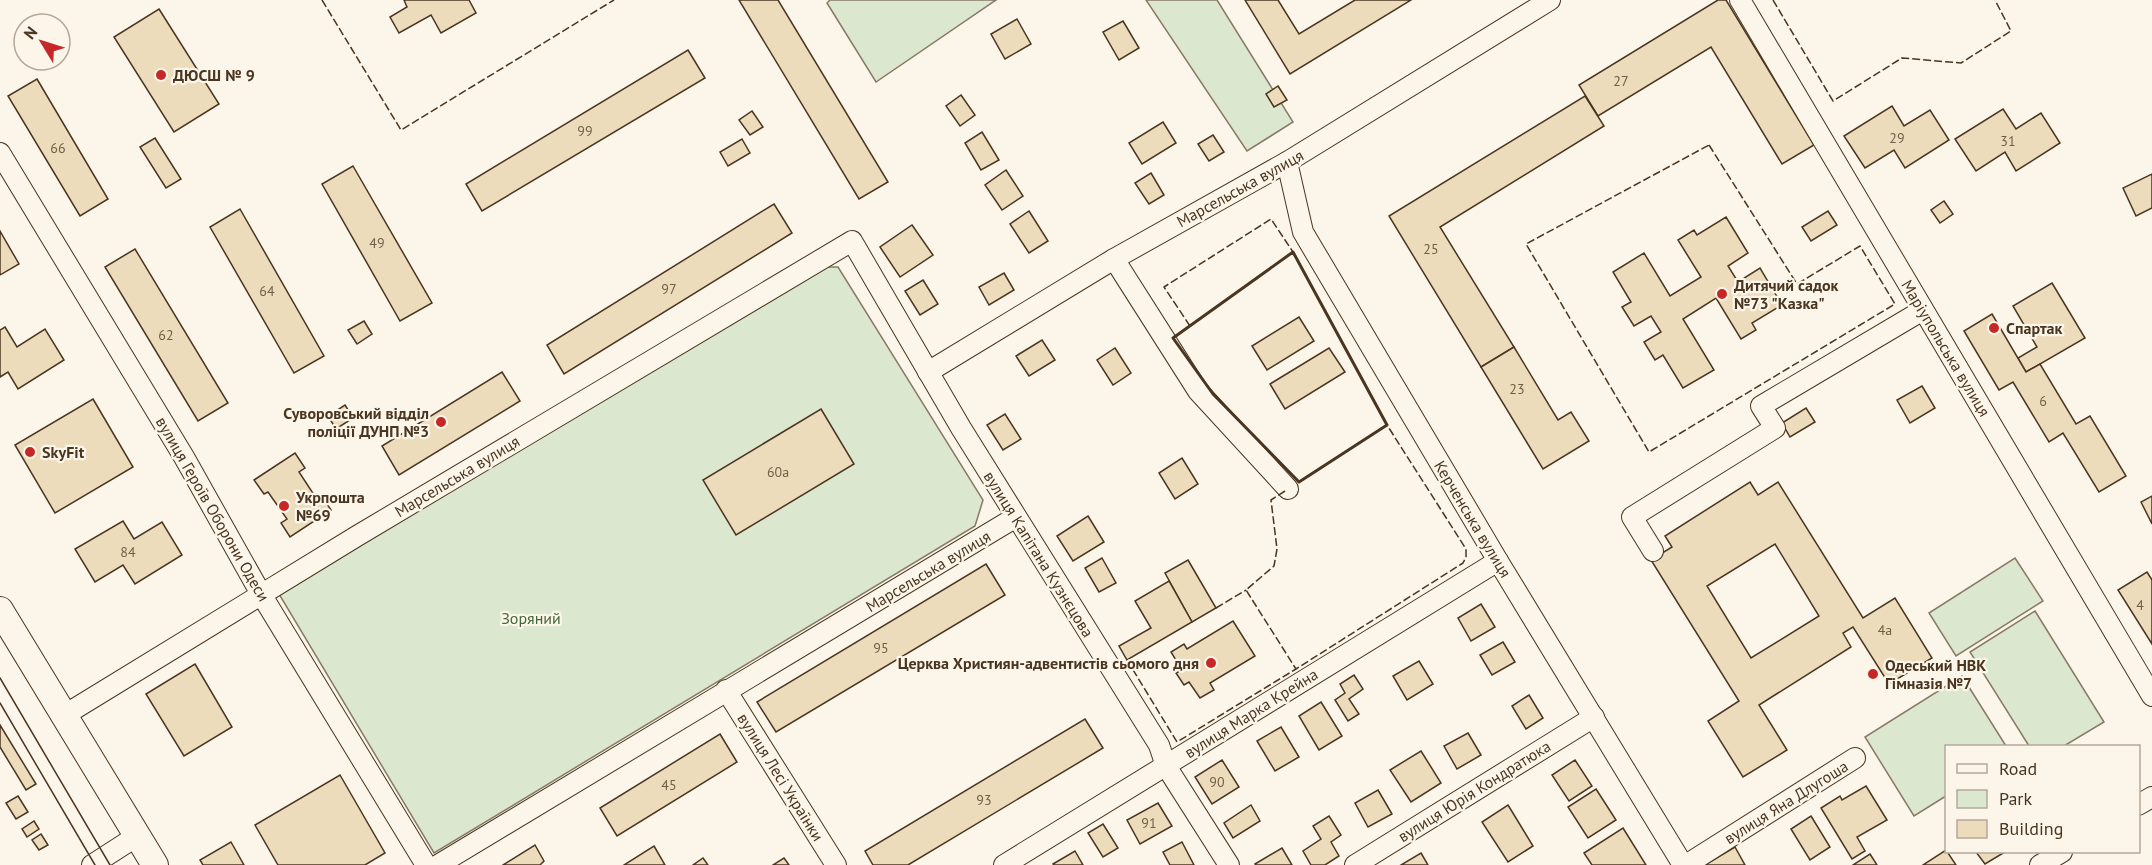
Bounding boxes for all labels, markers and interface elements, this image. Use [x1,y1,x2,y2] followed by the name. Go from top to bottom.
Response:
[12,12,72,72] north arrow
[19,22,41,43] text: N
[173,65,255,85] place label: ДЮСШ № 9
[154,68,168,82] marker: ДЮСШ № 9
[1613,72,1629,90] house number: 27
[577,122,593,140] house number: 99
[1889,129,1905,147] house number: 29
[2000,132,2016,150] house number: 31
[50,139,66,157] house number: 66
[1173,145,1307,231] street label: Марсельська вулиця
[369,234,385,252] house number: 49
[1423,240,1439,258] house number: 25
[1734,275,1839,313] place label: Дитячий садок №73 "Казка"
[1897,276,1995,420] street label: Маріупольська вулиця
[661,280,677,298] house number: 97
[259,282,275,300] house number: 64
[1715,287,1729,301] marker: Дитячий садок №73 "Казка"
[2006,318,2063,338] place label: Спартак
[1987,321,2001,335] marker: Спартак
[158,326,174,344] house number: 62
[1509,380,1525,398] house number: 23
[2039,392,2047,410] house number: 6
[283,403,429,441] place label: Суворовський відділ поліції ДУНП №3
[152,413,274,605] street label: вулиця Героїв Оборони Одеси
[434,415,448,429] marker: Суворовський відділ поліції ДУНП №3
[391,431,523,521] street label: Марсельська вулиця
[42,442,85,462] place label: SkyFit
[23,445,37,459] marker: SkyFit
[1430,457,1516,581] street label: Керченська вулиця
[767,463,789,481] house number: 60а
[980,467,1098,641] street label: вулиця Капітана Кузнєцова
[295,487,365,525] place label: Укрпошта №69
[277,499,291,513] marker: Укрпошта №69
[862,526,994,616] street label: Марсельська вулиця
[120,543,136,561] house number: 84
[2136,596,2144,614] house number: 4
[501,608,561,628] park label: Зоряний
[1878,621,1892,639] house number: 4а
[873,639,889,657] house number: 95
[898,653,1199,673] place label: Церква Християн-адвентистів сьомого дня
[1885,655,1986,693] place label: Одеський НВК Гімназія №7
[1204,656,1218,670] marker: Церква Християн-адвентистів сьомого дня
[1181,664,1321,762] street label: вулиця Марка Крейна
[1866,667,1880,681] marker: Одеський НВК Гімназія №7
[733,709,829,845] street label: вулиця Лесі Українки
[1394,736,1554,846] street label: вулиця Юрія Кондратюка
[1945,745,2140,853] legend
[1720,756,1852,848] street label: вулиця Яна Длугоша
[1999,757,2037,780] text: Road
[1209,773,1225,791] house number: 90
[661,776,677,794] house number: 45
[1999,787,2032,810] text: Park
[976,791,992,809] house number: 93
[1141,814,1157,832] house number: 91
[1999,817,2063,840] text: Building

